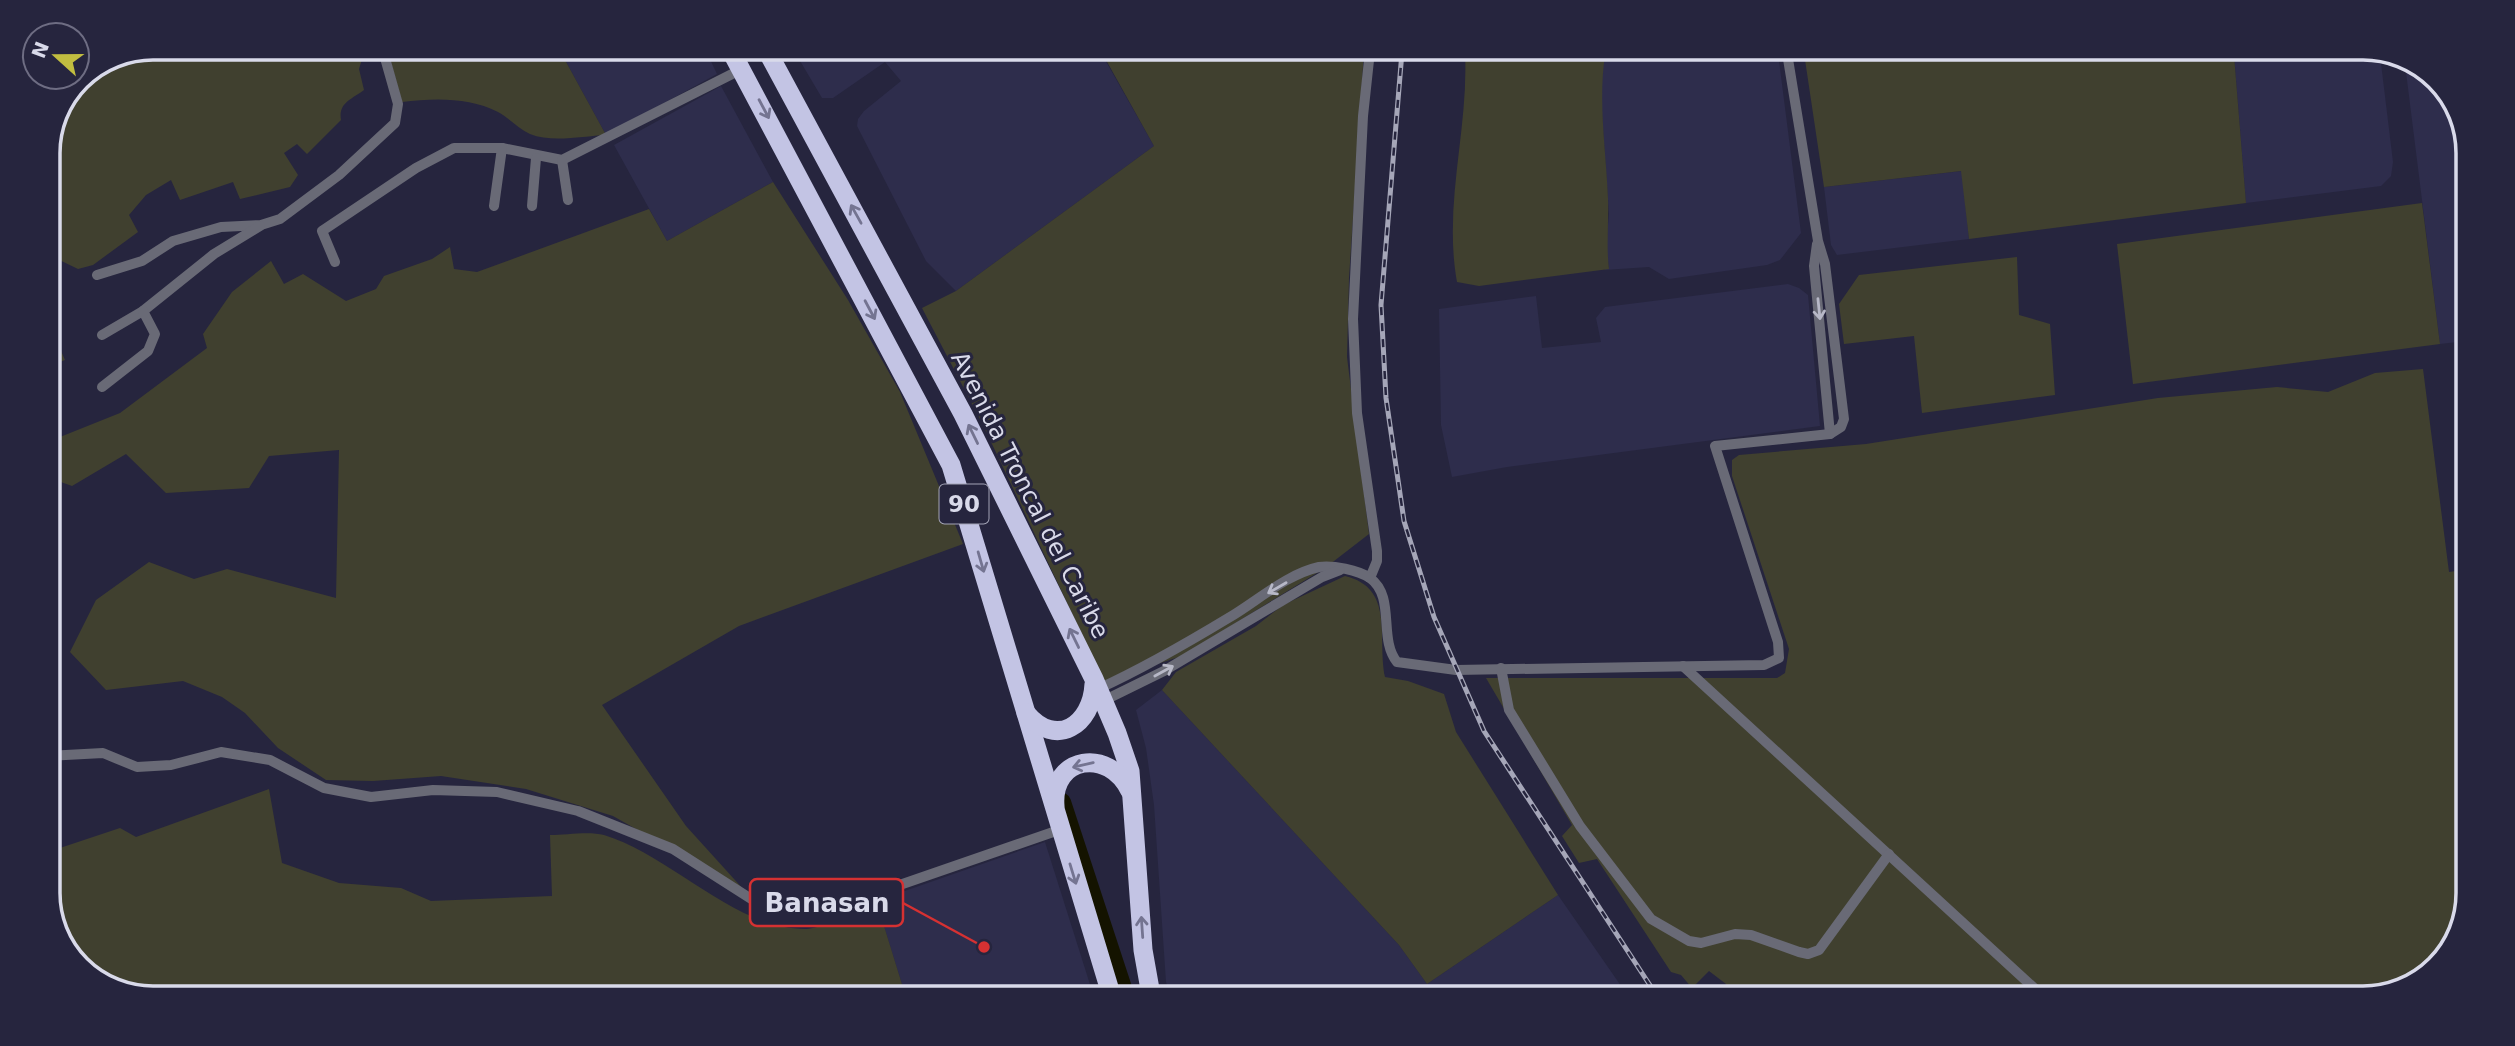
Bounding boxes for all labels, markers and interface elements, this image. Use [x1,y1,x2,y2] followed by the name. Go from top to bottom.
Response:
[21,21,91,91] north arrow
[27,39,53,61] text: N
[757,98,771,119] one-way arrow
[849,204,862,225] one-way arrow
[1812,297,1825,320] one-way arrow
[863,299,877,320] one-way arrow
[945,347,1115,643] street label: Avenida Troncal del Caribe
[966,424,979,445] one-way arrow
[940,484,988,524] road number: 90
[976,551,989,573] one-way arrow
[1267,581,1287,595] one-way arrow
[1066,628,1080,649] one-way arrow
[1153,664,1174,677] one-way arrow
[1072,758,1095,772] one-way arrow
[1068,863,1081,885] one-way arrow
[750,879,903,926] callout: Banasan
[765,888,889,918] text: Banasan
[1135,916,1148,939] one-way arrow

